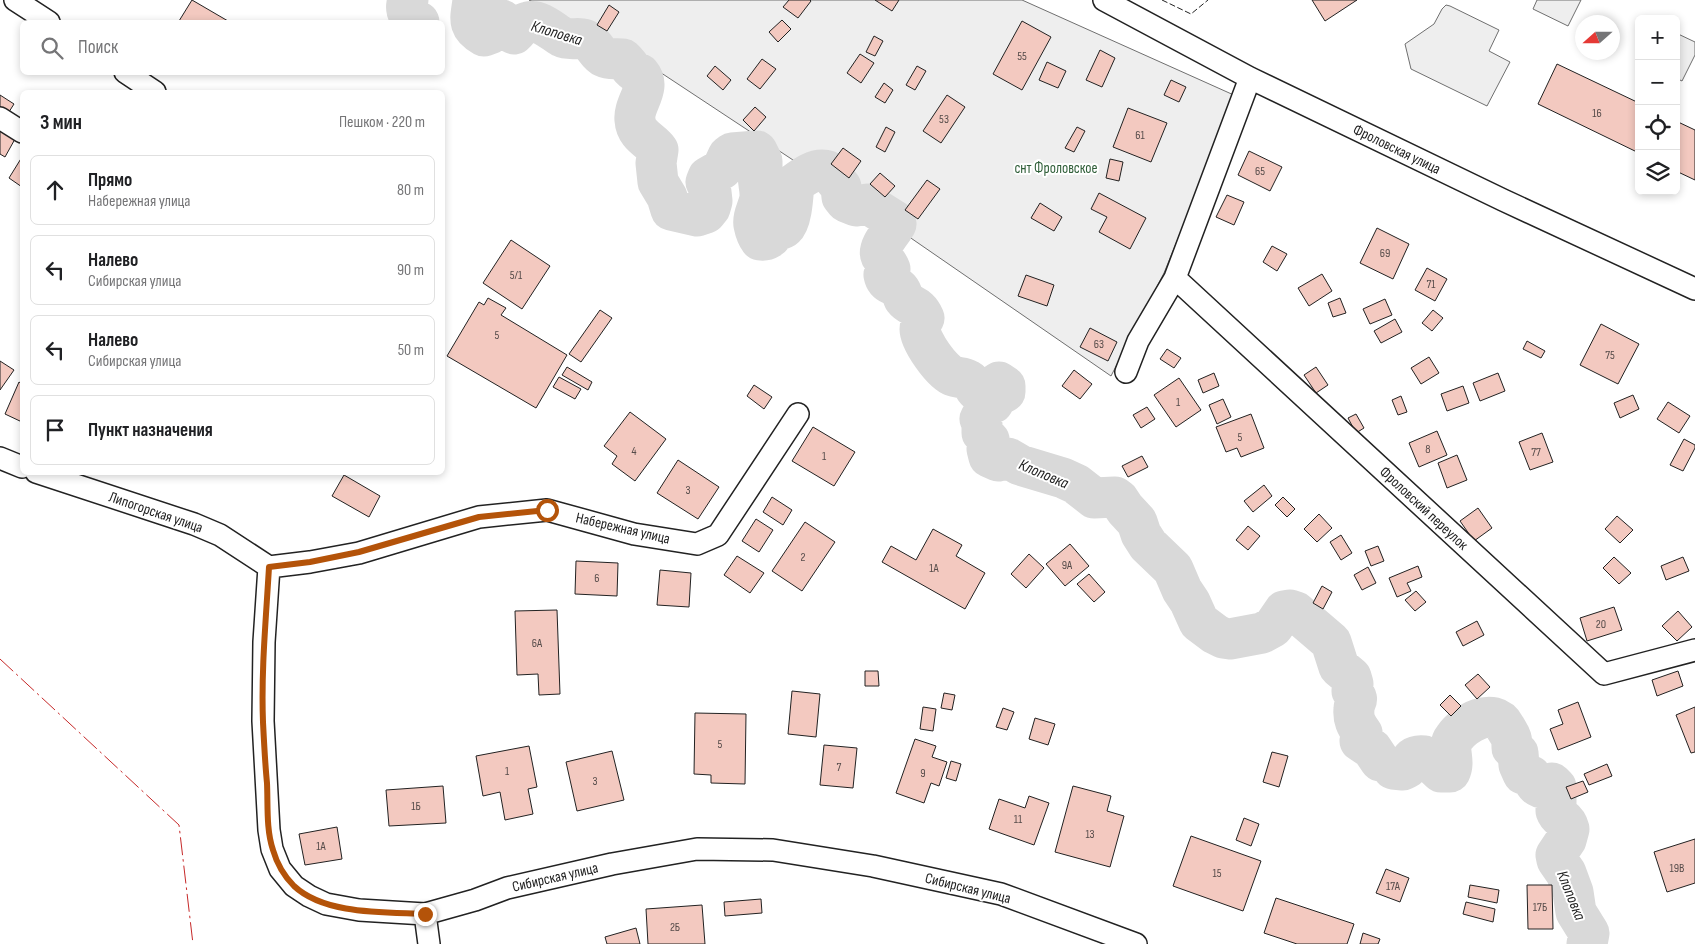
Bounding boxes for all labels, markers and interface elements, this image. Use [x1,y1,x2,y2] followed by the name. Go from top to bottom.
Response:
[1575,15,1620,60] north arrow
[1635,15,1680,195] map controls
[1635,15,1680,60] button: +
[529,17,585,50] water label: Клоповка
[20,20,445,75] search box
[38,34,66,62] icon: search
[78,36,118,59] text: Поиск
[1017,49,1027,64] house number: 55
[1635,60,1680,105] button: −
[1635,105,1680,150] button: locate
[1592,106,1602,121] house number: 16
[40,110,82,135] text: 3 мин
[939,112,949,127] house number: 53
[339,113,425,132] text: Пешком · 220 m
[1350,120,1444,179] street label: Фроловская улица
[1135,128,1146,143] house number: 61
[1635,150,1680,195] button: layers
[1014,159,1098,178] park label: снт Фроловское
[1255,164,1265,179] house number: 65
[88,169,132,192] text: Прямо
[41,176,69,204] icon: ahead
[397,181,424,200] text: 80 m
[88,192,191,211] text: Набережная улица
[1380,246,1390,261] house number: 69
[88,249,138,272] text: Налево
[41,256,69,284] icon: left
[397,261,424,280] text: 90 m
[510,268,523,283] house number: 5/1
[88,272,181,291] text: Сибирская улица
[1426,277,1436,292] house number: 71
[495,328,500,343] house number: 5
[88,329,138,352] text: Налево
[41,336,69,364] icon: left
[1094,337,1104,352] house number: 63
[398,341,424,360] text: 50 m
[1605,348,1615,363] house number: 75
[88,352,181,371] text: Сибирская улица
[1176,395,1181,410] house number: 1
[41,416,69,444] icon: arrive
[88,419,213,442] text: Пункт назначения
[1238,430,1243,445] house number: 5
[1425,442,1431,457] house number: 8
[631,444,637,459] house number: 4
[1531,445,1541,460] house number: 77
[822,449,827,464] house number: 1
[1016,455,1072,493] water label: Клоповка
[1375,462,1472,554] street label: Фроловский переулок
[685,483,691,498] house number: 3
[106,487,206,538] street label: Липогорская улица
[536,499,559,522] route start
[574,508,672,549] street label: Набережная улица
[801,550,806,565] house number: 2
[1062,558,1073,573] house number: 9А
[929,561,940,576] house number: 1А
[594,571,600,586] house number: 6
[1596,617,1606,632] house number: 20
[532,636,543,651] house number: 6А
[718,737,723,752] house number: 5
[837,760,842,775] house number: 7
[505,764,510,779] house number: 1
[920,766,926,781] house number: 9
[592,774,598,789] house number: 3
[411,799,421,814] house number: 1Б
[1014,812,1023,827] house number: 11
[1085,827,1095,842] house number: 13
[316,839,327,854] house number: 1А
[510,858,600,897] street label: Сибирская улица
[1670,861,1684,876] house number: 19В
[1212,866,1222,881] house number: 15
[1552,868,1589,924] water label: Клоповка
[923,869,1013,908] street label: Сибирская улица
[1386,879,1401,894] house number: 17А
[1533,900,1547,915] house number: 17Б
[414,903,437,926] route end
[670,920,680,935] house number: 2Б

